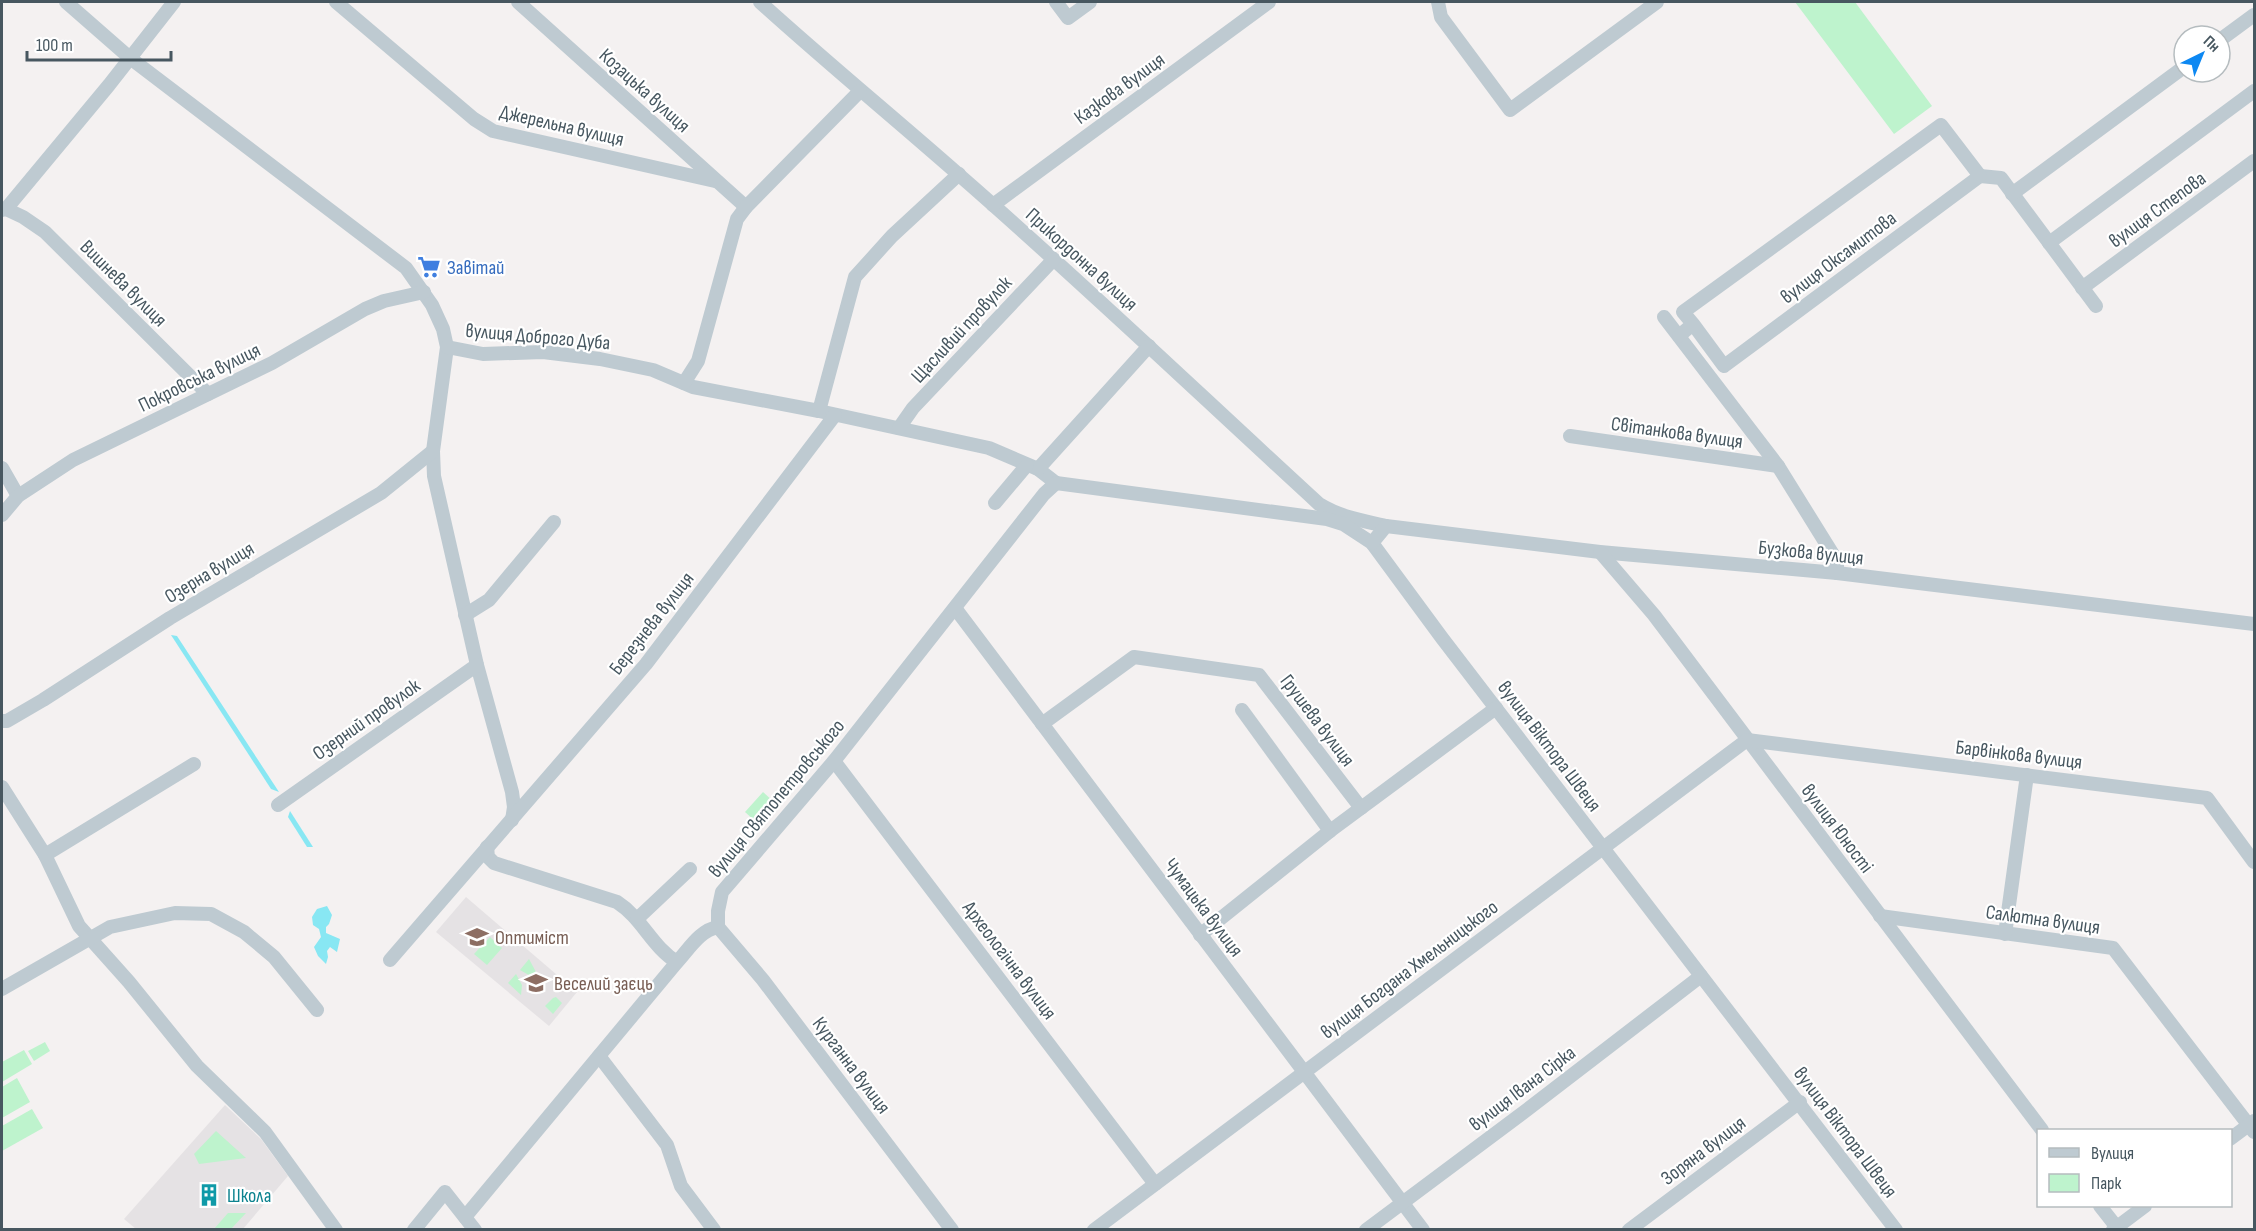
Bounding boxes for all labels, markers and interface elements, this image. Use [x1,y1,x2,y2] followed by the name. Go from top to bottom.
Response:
[27,24,171,62] scale bar
[2172,24,2232,84] north arrow
[2199,32,2223,56] text: Пн
[36,35,73,56] text: 100 m
[594,44,695,138] street label: Козацька вулиця
[1070,48,1170,130] street label: Казкова вулиця
[497,100,626,152] street label: Джерельна вулиця
[2104,167,2211,253] street label: вулиця Степова
[1020,203,1142,316] street label: Прикордонна вулиця
[1776,207,1901,309] street label: вулиця Оксамитова
[75,235,172,332] street label: Вишнева вулиця
[416,254,442,280] supermarket icon: Завітай
[447,256,504,280] place label: Завітай
[906,271,1018,388] street label: Щасливий провулок
[465,319,611,355] street label: вулиця Доброго Дуба
[135,338,264,418] street label: Покровська вулиця
[1609,412,1744,454] street label: Світанкова вулиця
[1757,536,1865,570] street label: Бузкова вулиця
[160,537,259,609] street label: Озерна вулиця
[604,568,699,680] street label: Березнева вулиця
[1275,670,1360,771] street label: Грушева вулиця
[308,674,425,766] street label: Озерний провулок
[1492,676,1606,817] street label: вулиця Віктора Швеця
[704,715,850,883] street label: вулиця Святопетровського
[1954,735,2084,775] street label: Барвінкова вулиця
[1796,779,1878,878] street label: вулиця Юності
[1158,854,1248,962] street label: Чумацька вулиця
[1316,895,1503,1044] street label: вулиця Богдана Хмельницького
[956,896,1061,1024] street label: Археологічна вулиця
[1984,900,2101,940] street label: Салютна вулиця
[464,924,490,950] school or university icon: Оптиміст
[495,926,569,950] place label: Оптиміст
[523,970,549,996] school or university icon: Веселий заєць
[554,972,653,996] place label: Веселий заєць
[807,1013,895,1119] street label: Курганна вулиця
[1465,1041,1580,1137] street label: вулиця Івана Сірка
[1788,1062,1902,1203] street label: вулиця Віктора Швеця
[1656,1111,1751,1190] street label: Зоряна вулиця
[2037,1129,2232,1207] legend
[2091,1143,2134,1164] text: Вулиця
[2091,1173,2122,1194] text: Парк
[196,1182,222,1208] building icon: Школа
[227,1184,271,1208] place label: Школа

